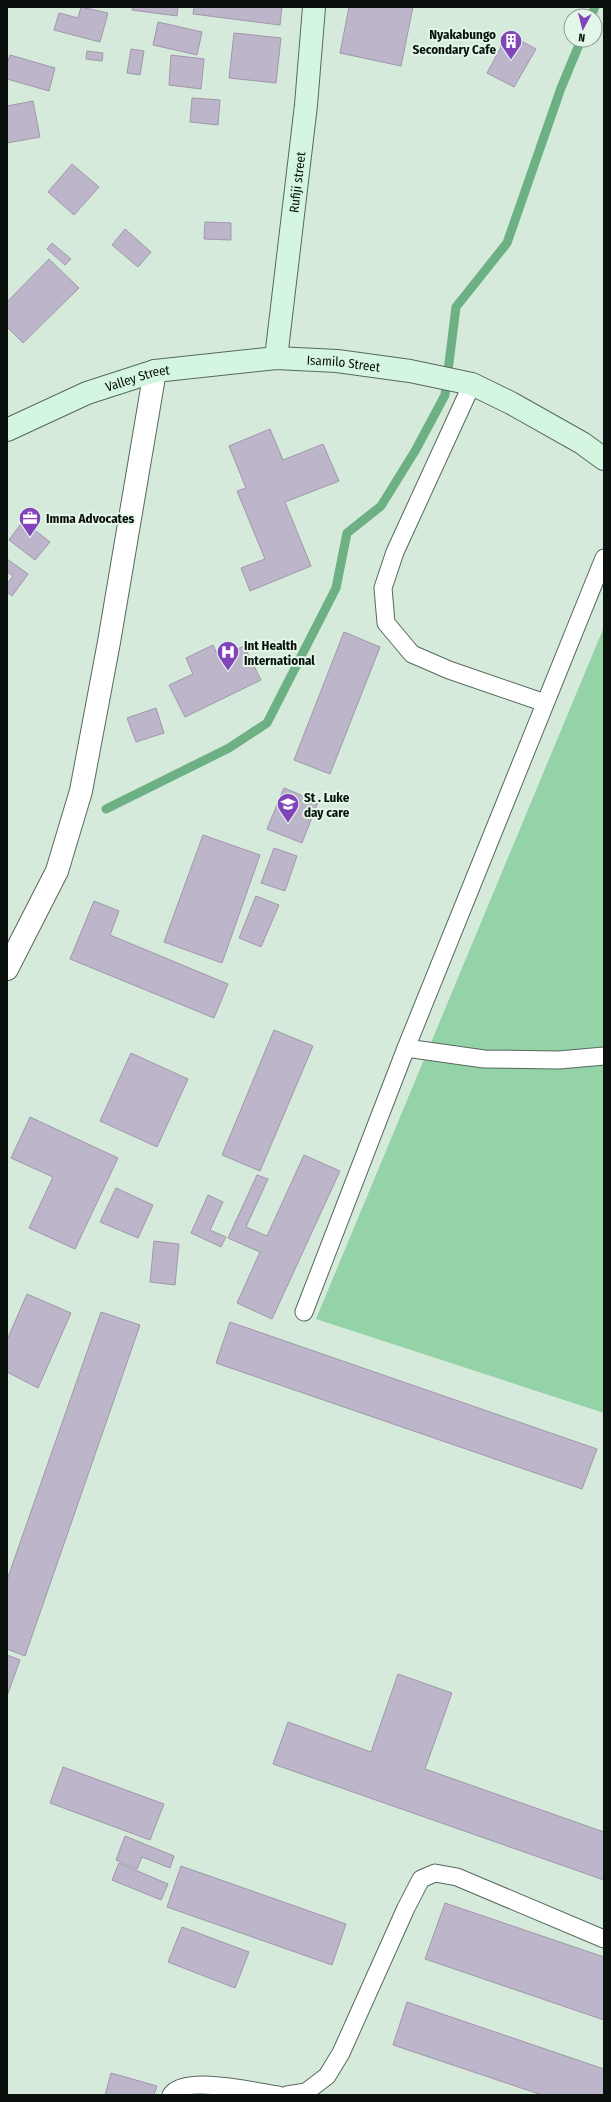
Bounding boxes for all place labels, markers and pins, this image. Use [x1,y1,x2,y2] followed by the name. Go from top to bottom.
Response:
[412,27,496,57] place label: Nyakabungo Secondary Cafe
[498,28,524,61] building icon: Nyakabungo Secondary Cafe
[17,505,43,538] office icon: Imma Advocates
[46,511,135,526] place label: Imma Advocates
[244,638,315,668] place label: Int Health International
[215,639,241,672] hospital icon: Int Health International
[304,790,350,820] place label: St . Luke day care
[275,791,301,824] school or university icon: St . Luke day care

